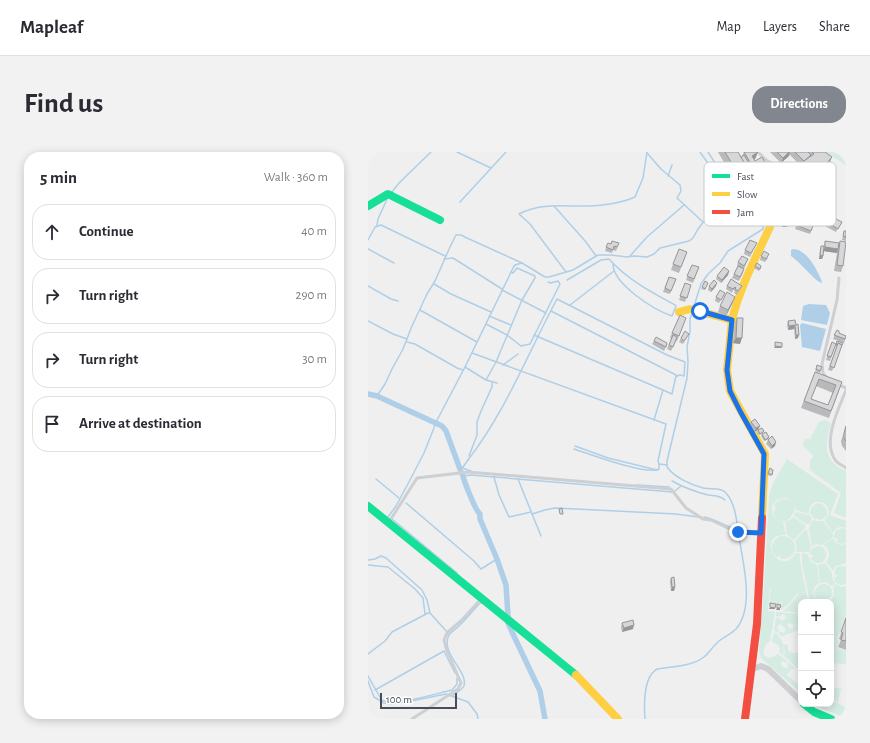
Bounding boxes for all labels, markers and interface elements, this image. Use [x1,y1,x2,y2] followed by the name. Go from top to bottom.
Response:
[20,18,83,37] text: Mapleaf
[716,20,741,34] text: Map
[763,20,797,34] text: Layers
[819,20,850,34] text: Share
[752,86,846,123] button: Directions
[24,90,103,118] text: Find us
[704,162,836,226] legend
[40,169,77,186] text: 5 min
[264,171,328,184] text: Walk · 360 m
[737,171,755,182] text: Fast
[737,189,758,200] text: Slow
[737,207,754,218] text: Jam
[41,221,63,243] icon: ahead
[79,224,134,239] text: Continue
[301,225,327,238] text: 40 m
[41,285,63,307] icon: right
[79,288,138,303] text: Turn right
[296,289,327,302] text: 290 m
[691,302,709,320] route start
[41,349,63,371] icon: right
[79,352,138,367] text: Turn right
[302,353,327,366] text: 30 m
[41,413,63,435] icon: arrive
[79,416,202,431] text: Arrive at destination
[729,523,747,541] route end
[798,599,834,707] map controls
[798,599,834,635] button: +
[798,635,834,671] button: −
[798,671,834,707] button: locate
[380,691,457,710] scale bar
[386,694,412,705] text: 100 m

